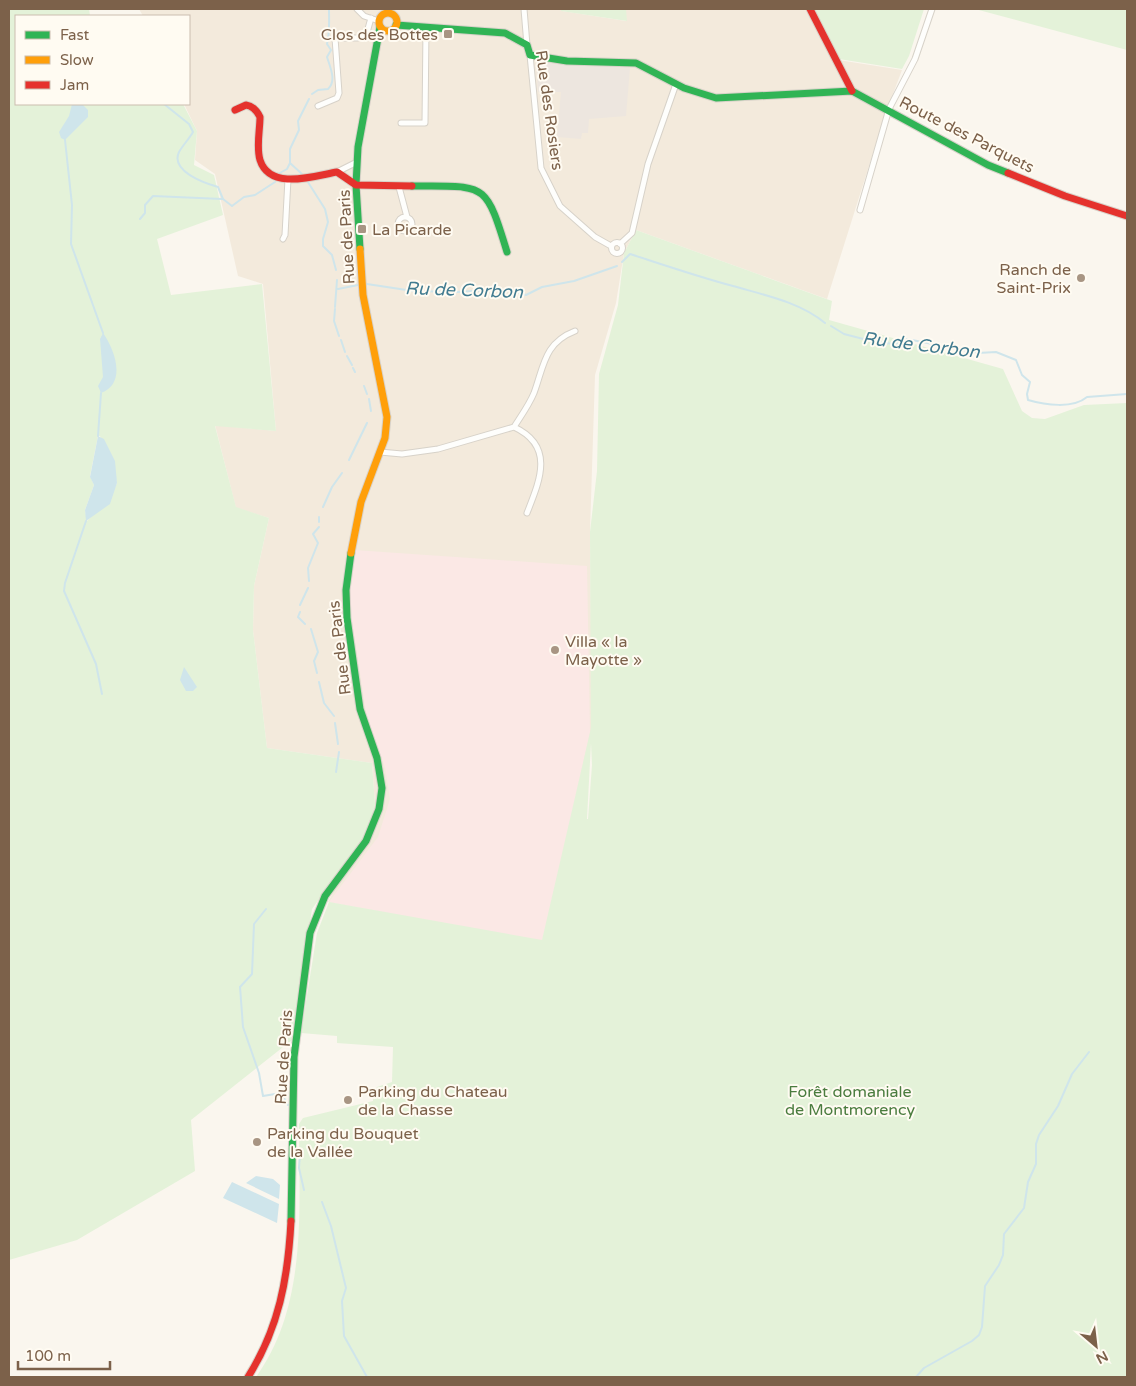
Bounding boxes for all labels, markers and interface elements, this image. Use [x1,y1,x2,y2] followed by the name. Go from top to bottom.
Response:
[15,15,190,105] legend
[321,25,438,45] place label: Clos des Bottes
[60,26,90,44] text: Fast
[442,28,454,40] marker: Clos des Bottes
[531,49,567,171] street label: Rue des Rosiers
[60,51,94,69] text: Slow
[60,76,89,94] text: Jam
[896,92,1037,178] street label: Route des Parquets
[335,189,359,285] street label: Rue de Paris
[372,220,452,240] place label: La Picarde
[356,223,368,235] marker: La Picarde
[997,260,1071,298] place label: Ranch de Saint-Prix
[1075,272,1087,284] marker: Ranch de Saint-Prix
[405,277,524,303] water label: Ru de Corbon
[861,327,982,363] water label: Ru de Corbon
[324,600,356,696] street label: Rue de Paris
[565,632,642,670] place label: Villa « la Mayotte »
[549,644,561,656] marker: Villa « la Mayotte »
[271,1009,297,1105] street label: Rue de Paris
[358,1082,508,1120] place label: Parking du Chateau de la Chasse
[785,1082,915,1120] park label: Forêt domaniale de Montmorency
[342,1094,354,1106] marker: Parking du Chateau de la Chasse
[267,1124,419,1162] place label: Parking du Bouquet de la Vallée
[251,1136,263,1148] marker: Parking du Bouquet de la Vallée
[1071,1321,1121,1371] north arrow
[18,1338,110,1370] scale bar
[25,1347,71,1365] text: 100 m
[1093,1347,1111,1367] text: N

